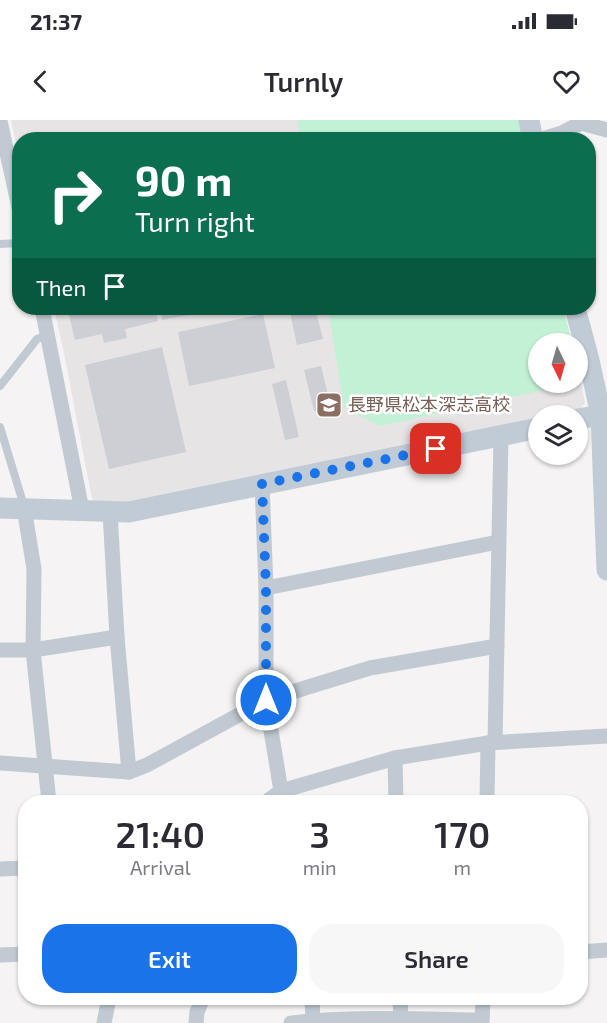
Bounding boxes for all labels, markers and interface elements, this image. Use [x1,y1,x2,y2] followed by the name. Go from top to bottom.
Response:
[30,8,82,34] text: 21:37
[24,65,57,98] icon: back
[264,65,343,97] text: Turnly
[550,65,583,98] icon: heart
[135,154,232,204] text: 90 m
[36,156,114,234] icon: right
[135,205,255,237] text: Turn right
[98,270,131,303] icon: arrive
[36,274,86,300] text: Then
[528,333,588,393] north arrow
[528,333,588,465] map controls
[314,390,344,420] school or university icon: 長野県松本深志高校
[348,393,510,415] place label: 長野県松本深志高校
[528,405,588,465] button: layers
[410,423,461,474] pin
[419,432,452,465] icon: arrive
[234,668,298,732] position arrow
[116,812,205,855] text: 21:40
[310,812,330,855] text: 3
[434,812,490,855] text: 170
[130,855,191,879] text: Arrival
[303,855,337,879] text: min
[454,855,471,879] text: m
[42,924,297,993] button: Exit
[309,924,564,993] button: Share

